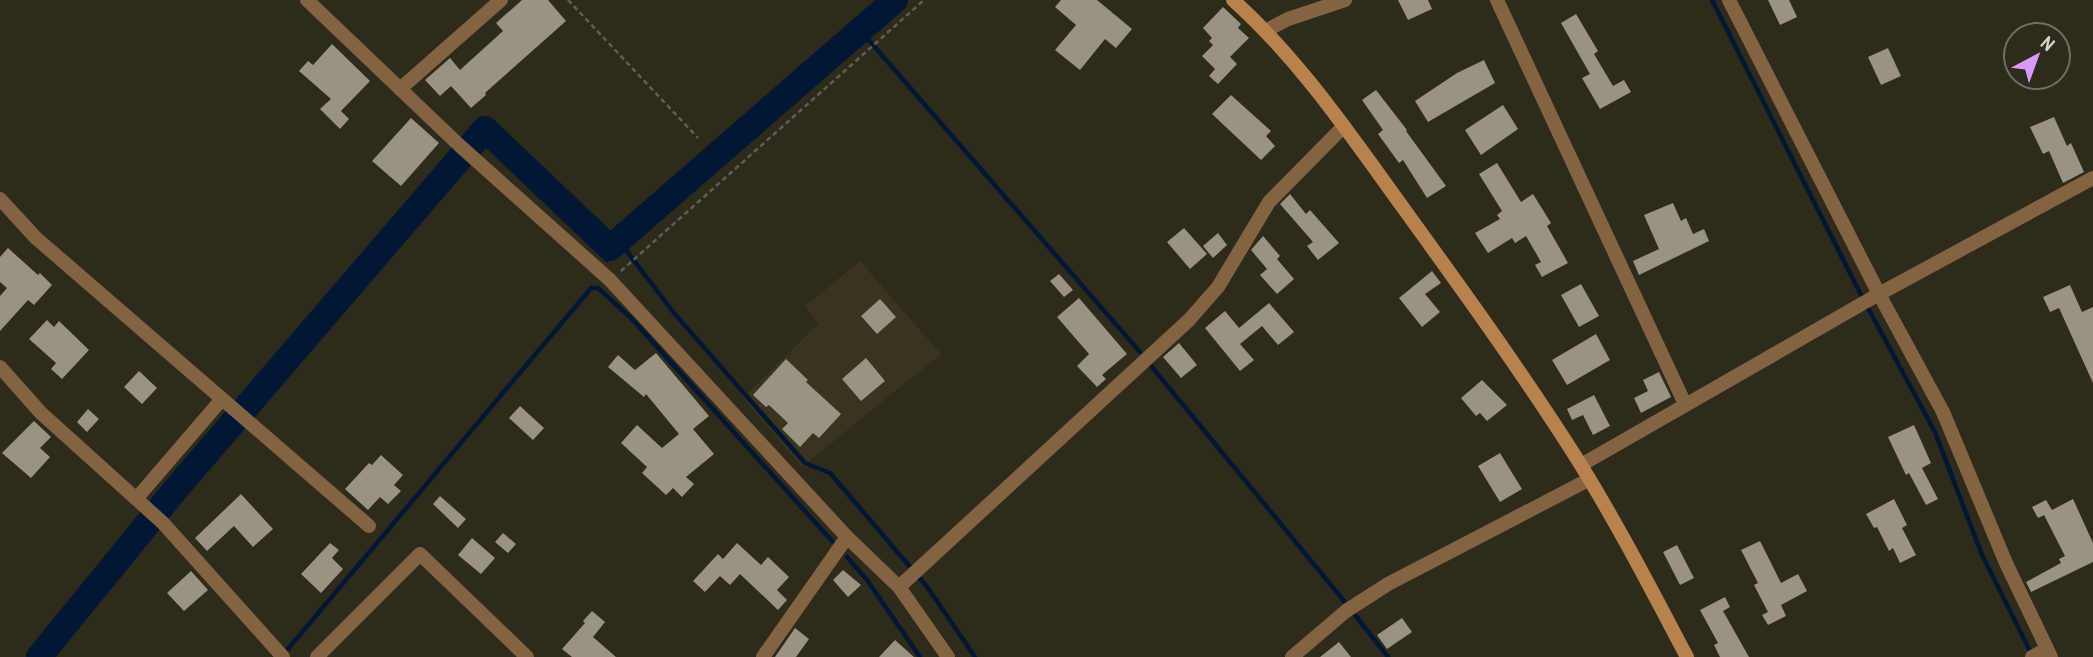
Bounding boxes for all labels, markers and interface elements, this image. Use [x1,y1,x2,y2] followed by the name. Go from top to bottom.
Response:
[2002,21,2072,91] north arrow
[2035,30,2061,57] text: N

